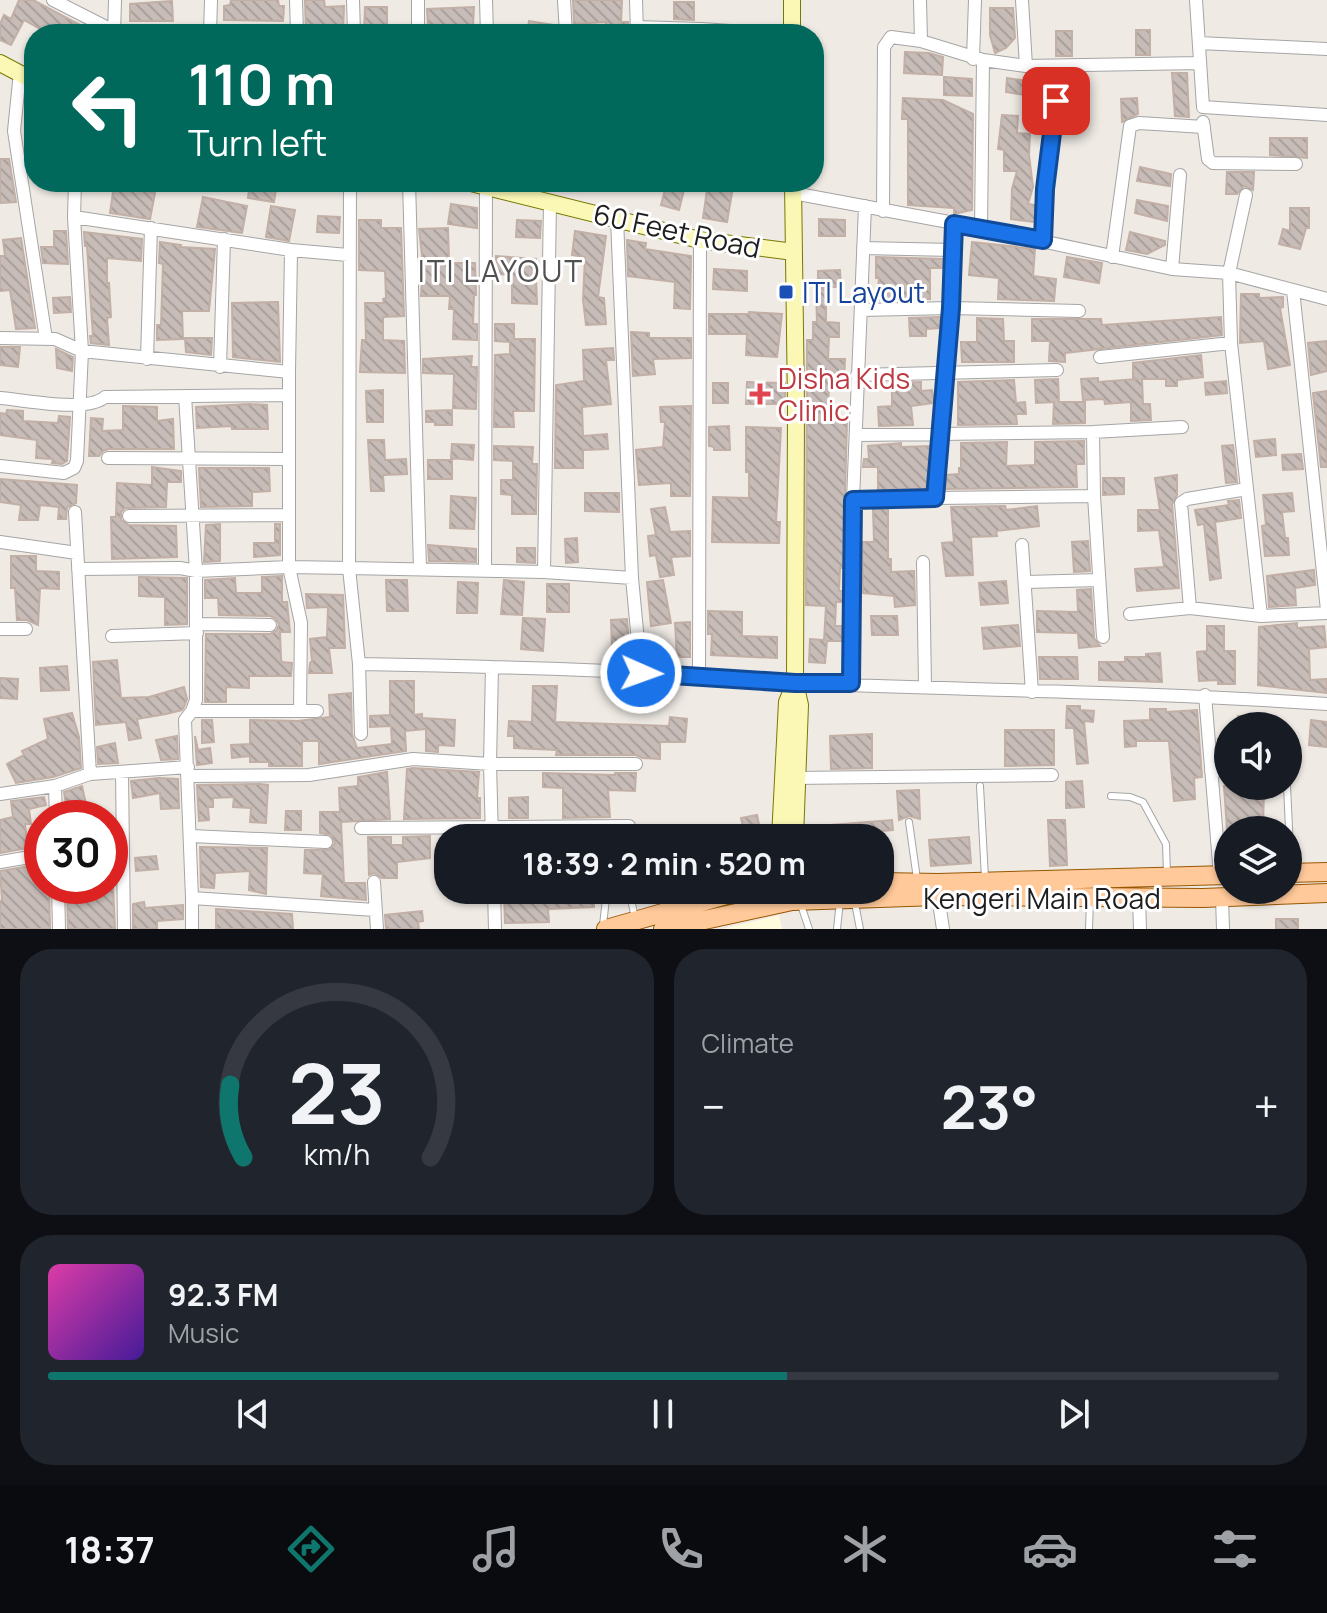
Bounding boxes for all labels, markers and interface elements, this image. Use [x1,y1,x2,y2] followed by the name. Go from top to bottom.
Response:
[188,45,335,122] text: 110 m
[56,56,160,160] icon: left
[1022,67,1090,135] pin
[1034,79,1078,123] icon: arrive
[188,118,327,167] text: Turn left
[590,194,764,266] street label: 60 Feet Road
[418,250,584,291] district label: ITI LAYOUT
[802,273,925,311] place label: ITI Layout
[777,283,795,301] marker: ITI Layout
[778,359,910,429] place label: Disha Kids Clinic
[749,383,771,405] marker: Disha Kids Clinic
[599,631,683,715] position arrow
[1214,712,1302,904] map controls
[1214,712,1302,800] button: sound
[24,800,128,904] speed limit sign: 30
[1214,816,1302,904] button: layers
[522,843,806,884] text: 18:39 · 2 min · 520 m
[923,879,1161,917] street label: Kengeri Main Road
[702,1025,794,1061] text: Climate
[288,1035,386,1149] text: 23
[941,1065,1038,1147] text: 23°
[702,1076,725,1136] text: −
[1254,1076,1279,1136] text: +
[304,1135,370,1174] text: km/h
[168,1274,278,1315] text: 92.3 FM
[168,1315,239,1351] text: Music
[231,1392,275,1436] icon: previous
[641,1392,685,1436] icon: pause
[1052,1392,1096,1436] icon: next
[283,1521,339,1577] icon: directions
[468,1521,524,1577] icon: music
[653,1521,709,1577] icon: phone
[837,1521,893,1577] icon: climate
[1022,1521,1078,1577] icon: car
[1207,1521,1263,1577] icon: filters
[64,1525,155,1574] text: 18:37

